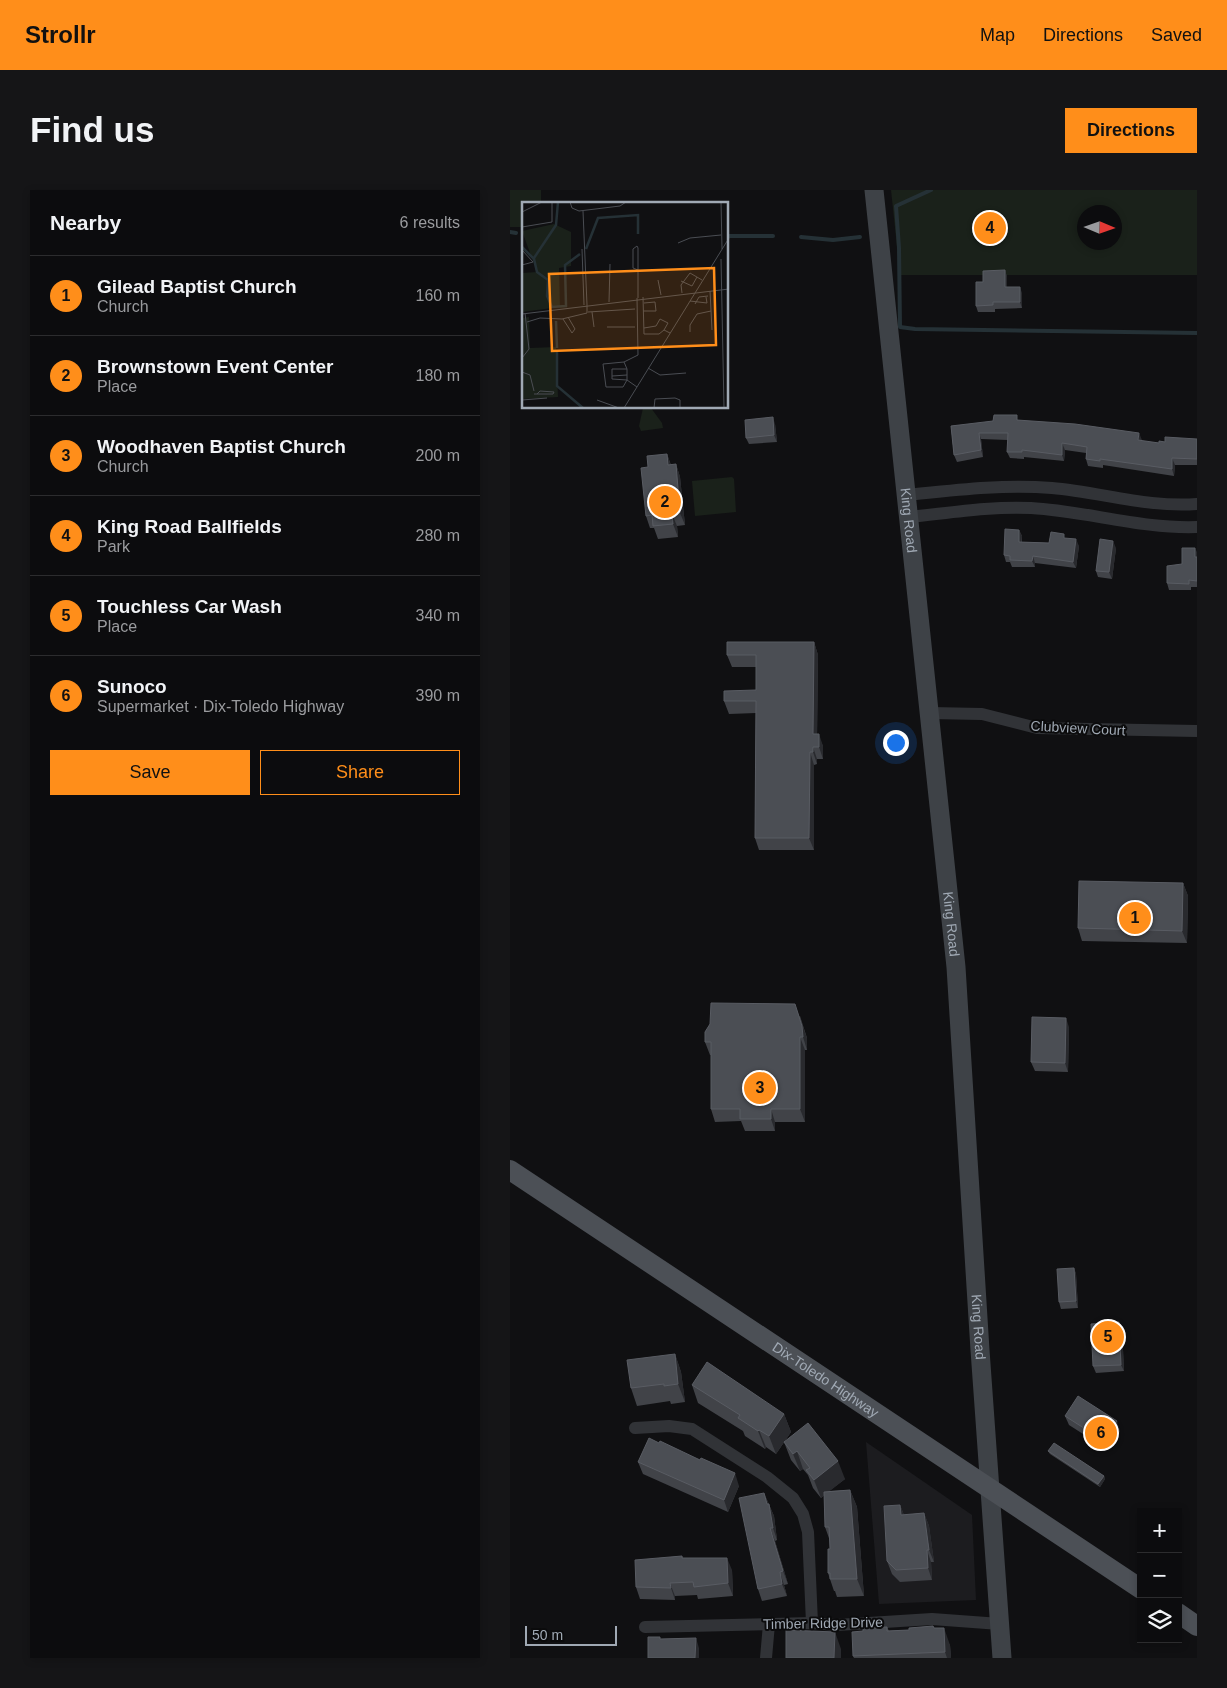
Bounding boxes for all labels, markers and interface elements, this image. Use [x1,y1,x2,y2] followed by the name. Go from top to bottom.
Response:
[25,21,96,48] text: Strollr
[980,25,1015,45] text: Map
[1043,25,1123,45] text: Directions
[1151,25,1202,45] text: Saved
[1065,108,1197,153] button: Directions
[30,110,154,149] text: Find us
[522,202,729,409] inset map
[1077,205,1122,250] north arrow
[974,209,1006,247] pin: 4
[50,211,121,234] text: Nearby
[400,214,460,231] text: 6 results
[97,276,297,297] text: Gilead Baptist Church
[62,287,70,304] text: 1
[416,287,460,304] text: 160 m
[97,298,149,315] text: Church
[97,356,333,377] text: Brownstown Event Center
[62,367,70,384] text: 2
[416,367,460,384] text: 180 m
[97,378,137,395] text: Place
[97,436,346,457] text: Woodhaven Baptist Church
[62,447,70,464] text: 3
[416,447,460,464] text: 200 m
[97,458,149,475] text: Church
[649,483,681,521] pin: 2
[897,487,920,554] street label: King Road
[97,516,282,537] text: King Road Ballfields
[62,527,70,544] text: 4
[416,527,460,544] text: 280 m
[97,538,130,555] text: Park
[97,596,282,617] text: Touchless Car Wash
[62,607,70,624] text: 5
[416,607,460,624] text: 340 m
[97,618,137,635] text: Place
[97,676,167,697] text: Sunoco
[62,687,70,704] text: 6
[416,687,460,704] text: 390 m
[97,698,344,715] text: Supermarket · Dix-Toledo Highway
[1030,718,1126,738] street label: Clubview Court
[883,730,909,756] your location
[50,750,250,795] button: Save
[260,750,460,795] button: Share
[940,891,963,957] street label: King Road
[1119,899,1151,937] pin: 1
[744,1069,776,1107] pin: 3
[969,1294,989,1360] street label: King Road
[1092,1318,1124,1356] pin: 5
[770,1339,882,1421] street label: Dix-Toledo Highway
[1085,1414,1117,1452] pin: 6
[1137,1508,1182,1643] map controls
[1137,1508,1182,1553] button: +
[1137,1553,1182,1598] button: −
[1137,1598,1182,1643] button: layers
[763,1614,883,1632] street label: Timber Ridge Drive
[525,1623,618,1646] scale bar
[532,1627,563,1643] text: 50 m

